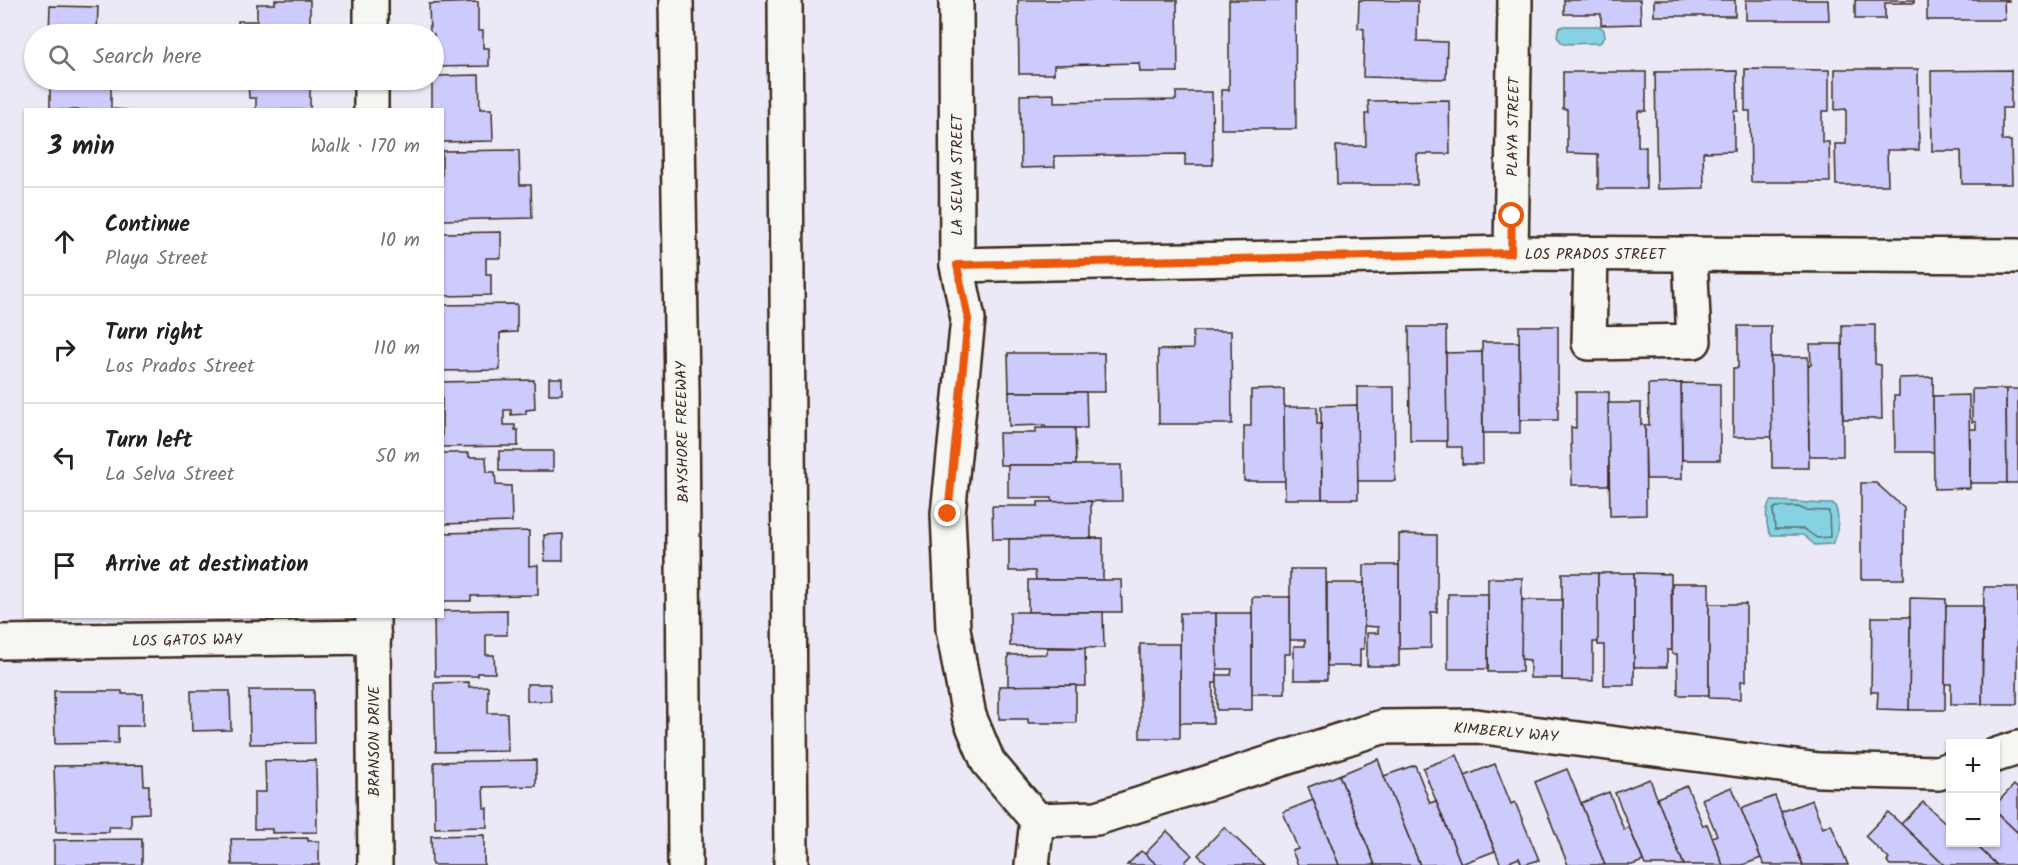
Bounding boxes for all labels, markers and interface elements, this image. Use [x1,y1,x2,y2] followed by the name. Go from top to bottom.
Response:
[24,24,444,90] search box
[93,40,201,75] text: Search here
[45,41,78,74] icon: search
[1501,75,1527,177] street label: PLAYA STREET
[946,112,970,236] street label: LA SELVA STREET
[48,126,115,168] text: 3 min
[310,131,420,163] text: Walk · 170 m
[1498,202,1524,228] route start
[105,208,190,243] text: Continue
[48,225,81,258] icon: ahead
[380,225,420,257] text: 10 m
[105,243,208,275] text: Playa Street
[1525,243,1667,267] street label: LOS PRADOS STREET
[105,316,203,351] text: Turn right
[48,333,81,366] icon: right
[374,333,420,365] text: 110 m
[105,351,255,383] text: Los Prados Street
[670,360,696,503] street label: BAYSHORE FREEWAY
[105,424,192,459] text: Turn left
[48,441,81,474] icon: left
[375,441,420,473] text: 50 m
[105,459,234,491] text: La Selva Street
[934,500,960,526] route end
[105,548,308,583] text: Arrive at destination
[48,549,81,582] icon: arrive
[132,628,244,654] street label: LOS GATOS WAY
[363,684,387,796] street label: BRANSON DRIVE
[1453,716,1560,750] street label: KIMBERLY WAY
[1946,739,2000,847] map controls
[1946,739,2000,793] button: +
[1946,793,2000,847] button: −

